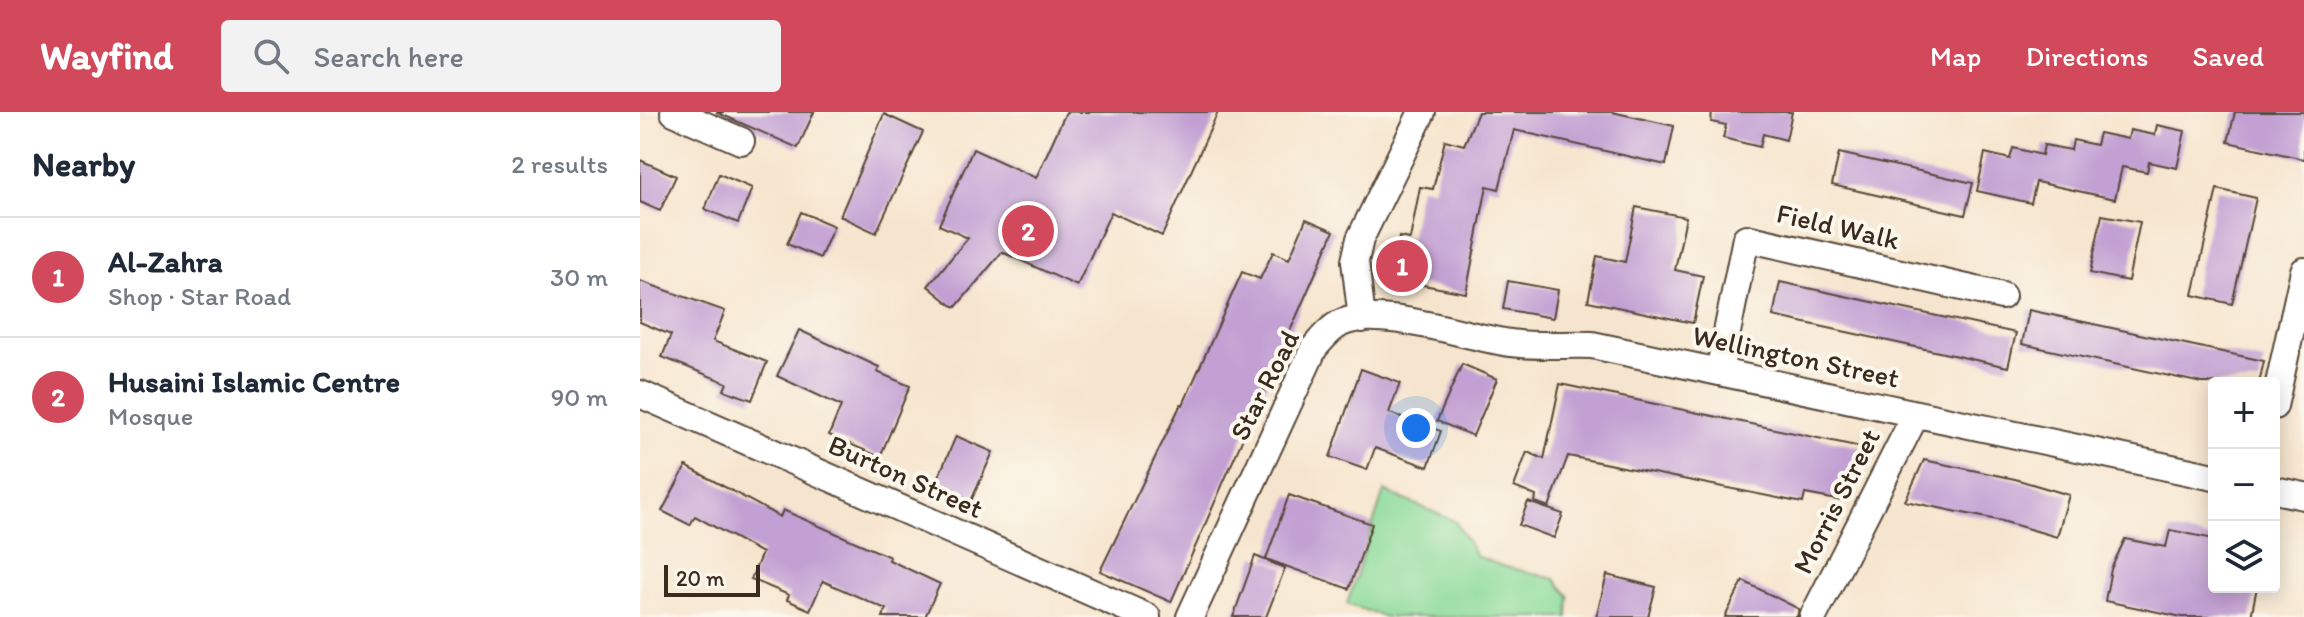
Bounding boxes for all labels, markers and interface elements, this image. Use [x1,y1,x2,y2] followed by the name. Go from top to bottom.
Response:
[221,20,781,92] search box
[40,33,173,79] text: Wayfind
[249,34,293,78] icon: search
[313,38,464,75] text: Search here
[1930,39,1981,73] text: Map
[2025,39,2149,73] text: Directions
[2193,39,2264,73] text: Saved
[32,144,135,185] text: Nearby
[511,148,608,180] text: 2 results
[1773,195,1903,257] street label: Field Walk
[1002,201,1054,261] pin: 2
[1376,236,1428,296] pin: 1
[108,243,222,280] text: Al-Zahra
[52,261,64,293] text: 1
[550,261,608,293] text: 30 m
[108,280,291,312] text: Shop · Star Road
[1690,317,1902,395] street label: Wellington Street
[1222,324,1306,446] street label: Star Road
[108,363,400,400] text: Husaini Islamic Centre
[2208,377,2280,593] map controls
[2208,377,2280,449] button: +
[51,381,65,413] text: 2
[551,381,608,413] text: 90 m
[108,400,193,432] text: Mosque
[1396,408,1436,448] your location
[1785,423,1887,579] street label: Morris Street
[823,427,989,525] street label: Burton Street
[2208,449,2280,521] button: −
[2208,521,2280,593] button: layers
[664,561,760,597] scale bar
[676,565,725,592] text: 20 m

